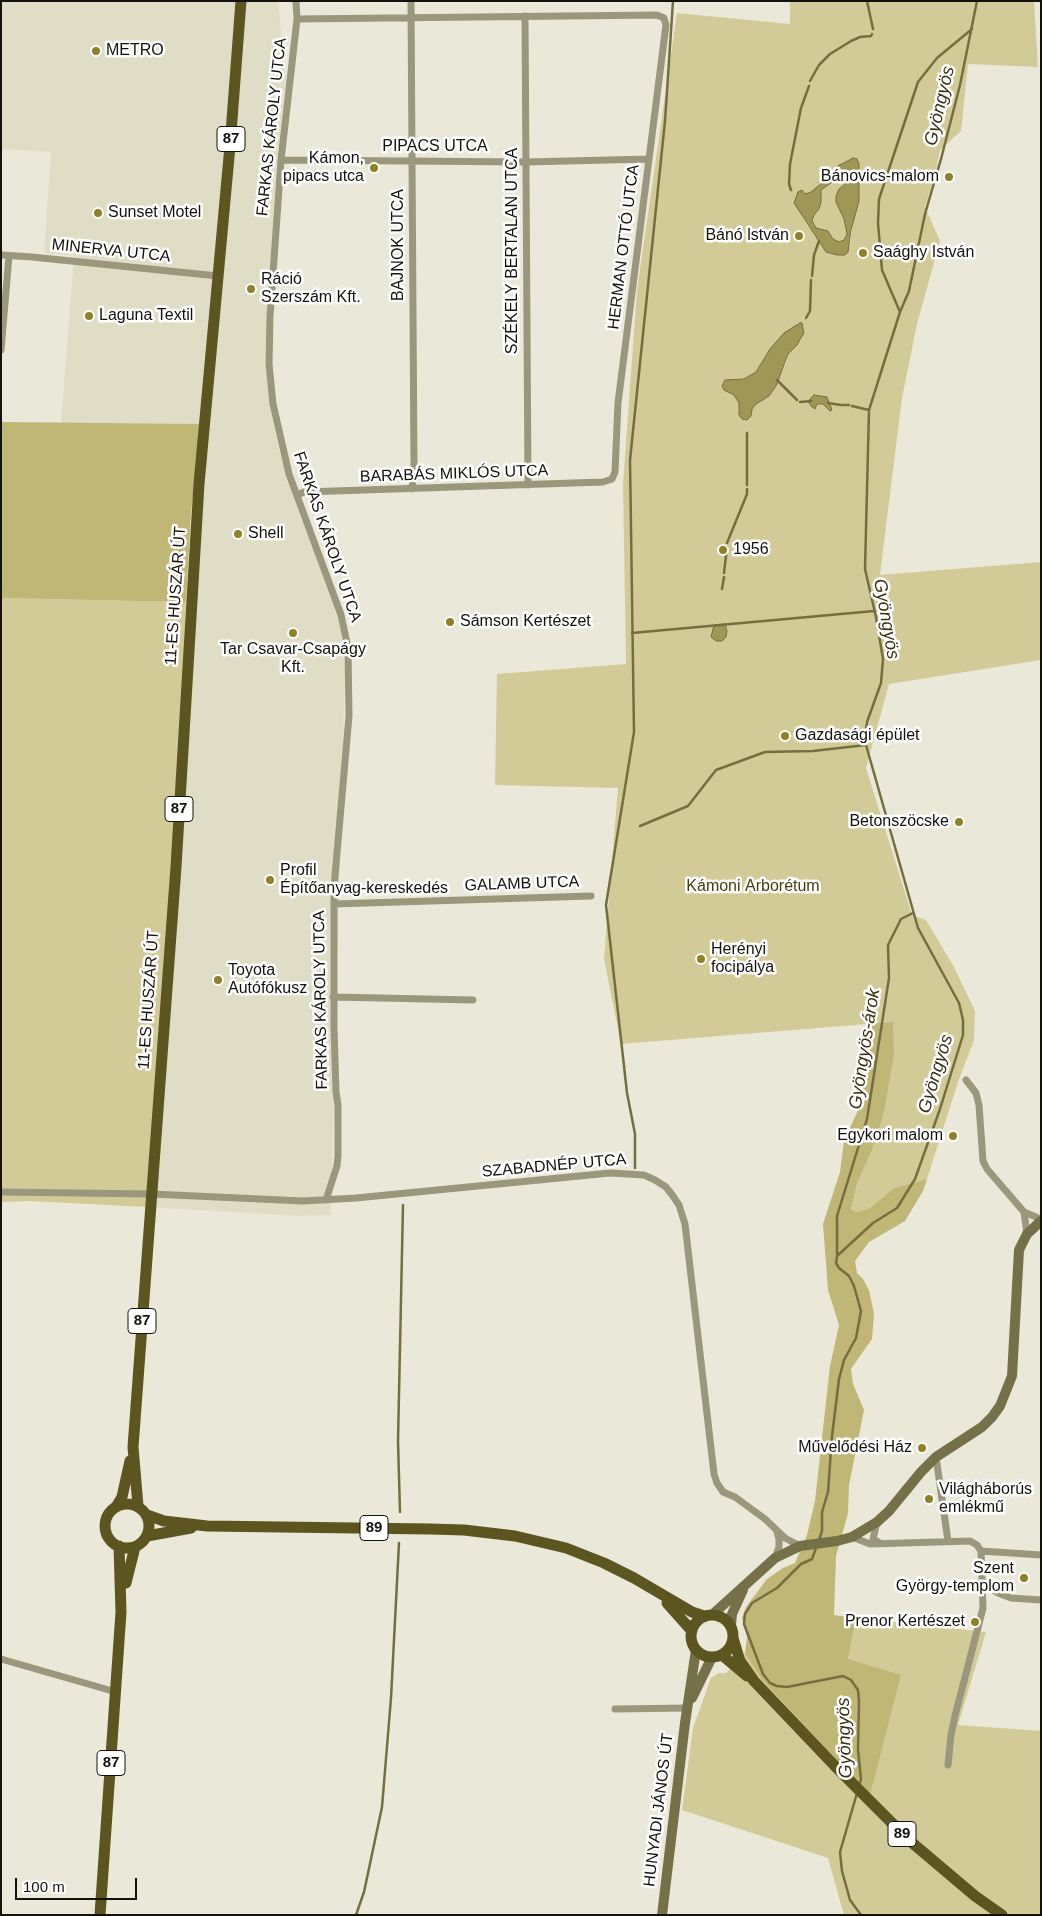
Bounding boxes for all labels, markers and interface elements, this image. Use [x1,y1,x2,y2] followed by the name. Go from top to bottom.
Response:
[253,37,291,217] street label: FARKAS KÁROLY UTCA
[106,41,164,61] place label: METRO
[90,45,102,57] marker: METRO
[920,64,960,148] water label: Gyöngyös
[217,126,245,152] road number: 87
[382,137,488,157] street label: PIPACS UTCA
[503,148,523,354] street label: SZÉKELY BERTALAN UTCA
[283,149,364,187] place label: Kámon, pipacs utca
[368,162,380,174] marker: Kámon, pipacs utca
[604,163,644,331] street label: HERMAN OTTÓ UTCA
[821,167,939,187] place label: Bánovics-malom
[943,171,955,183] marker: Bánovics-malom
[389,189,409,301] street label: BAJNOK UTCA
[108,203,201,223] place label: Sunset Motel
[92,207,104,219] marker: Sunset Motel
[705,226,789,246] place label: Bánó lstván
[793,230,805,242] marker: Bánó lstván
[51,235,171,267] street label: MINERVA UTCA
[873,243,974,263] place label: Saághy István
[857,247,869,259] marker: Saághy István
[261,270,361,308] place label: Ráció Szerszám Kft.
[245,283,257,295] marker: Ráció Szerszám Kft.
[99,306,193,326] place label: Laguna Textil
[83,310,95,322] marker: Laguna Textil
[289,449,365,625] street label: FARKAS KÁROLY UTCA
[359,461,549,487] street label: BARABÁS MIKLÓS UTCA
[248,524,284,544] place label: Shell
[162,526,190,666] street label: 11-ES HUSZÁR ÚT
[232,528,244,540] marker: Shell
[733,540,769,560] place label: 1956
[717,544,729,556] marker: 1956
[868,577,904,661] water label: Gyöngyös
[460,612,591,632] place label: Sámson Kertészet
[444,616,456,628] marker: Sámson Kertészet
[287,627,299,639] marker: Tar Csavar-Csapágy Kft.
[220,640,366,678] place label: Tar Csavar-Csapágy Kft.
[795,726,920,746] place label: Gazdasági épület
[779,730,791,742] marker: Gazdasági épület
[165,796,193,822] road number: 87
[849,812,949,832] place label: Betonszöcske
[953,816,965,828] marker: Betonszöcske
[280,861,448,899] place label: Profil Építőanyag-kereskedés
[464,872,580,896] street label: GALAMB UTCA
[264,874,276,886] marker: Profil Építőanyag-kereskedés
[686,877,820,897] park label: Kámoni Arborétum
[310,910,332,1090] street label: FARKAS KÁROLY UTCA
[135,930,163,1070] street label: 11-ES HUSZÁR ÚT
[711,940,774,978] place label: Herényi focipálya
[695,953,707,965] marker: Herényi focipálya
[228,961,307,999] place label: Toyota Autófókusz
[212,974,224,986] marker: Toyota Autófókusz
[845,987,885,1111] water label: Gyöngyös-árok
[914,1032,958,1116] water label: Gyöngyös
[837,1126,943,1146] place label: Egykori malom
[947,1130,959,1142] marker: Egykori malom
[481,1150,627,1182] street label: SZABADNÉP UTCA
[128,1308,156,1334] road number: 87
[798,1438,912,1458] place label: Művelődési Ház
[916,1442,928,1454] marker: Művelődési Ház
[939,1480,1032,1518] place label: Világháborús emlékmű
[923,1493,935,1505] marker: Világháborús emlékmű
[360,1516,388,1540] road number: 89
[896,1559,1014,1597] place label: Szent György-templom
[1018,1572,1030,1584] marker: Szent György-templom
[845,1612,965,1632] place label: Prenor Kertészet
[969,1616,981,1628] marker: Prenor Kertészet
[833,1697,857,1779] water label: Gyöngyös
[640,1732,678,1888] street label: HUNYADI JÁNOS ÚT
[97,1750,125,1776] road number: 87
[888,1822,916,1846] road number: 89
[18,1868,140,1900] scale bar
[23,1878,65,1895] text: 100 m

